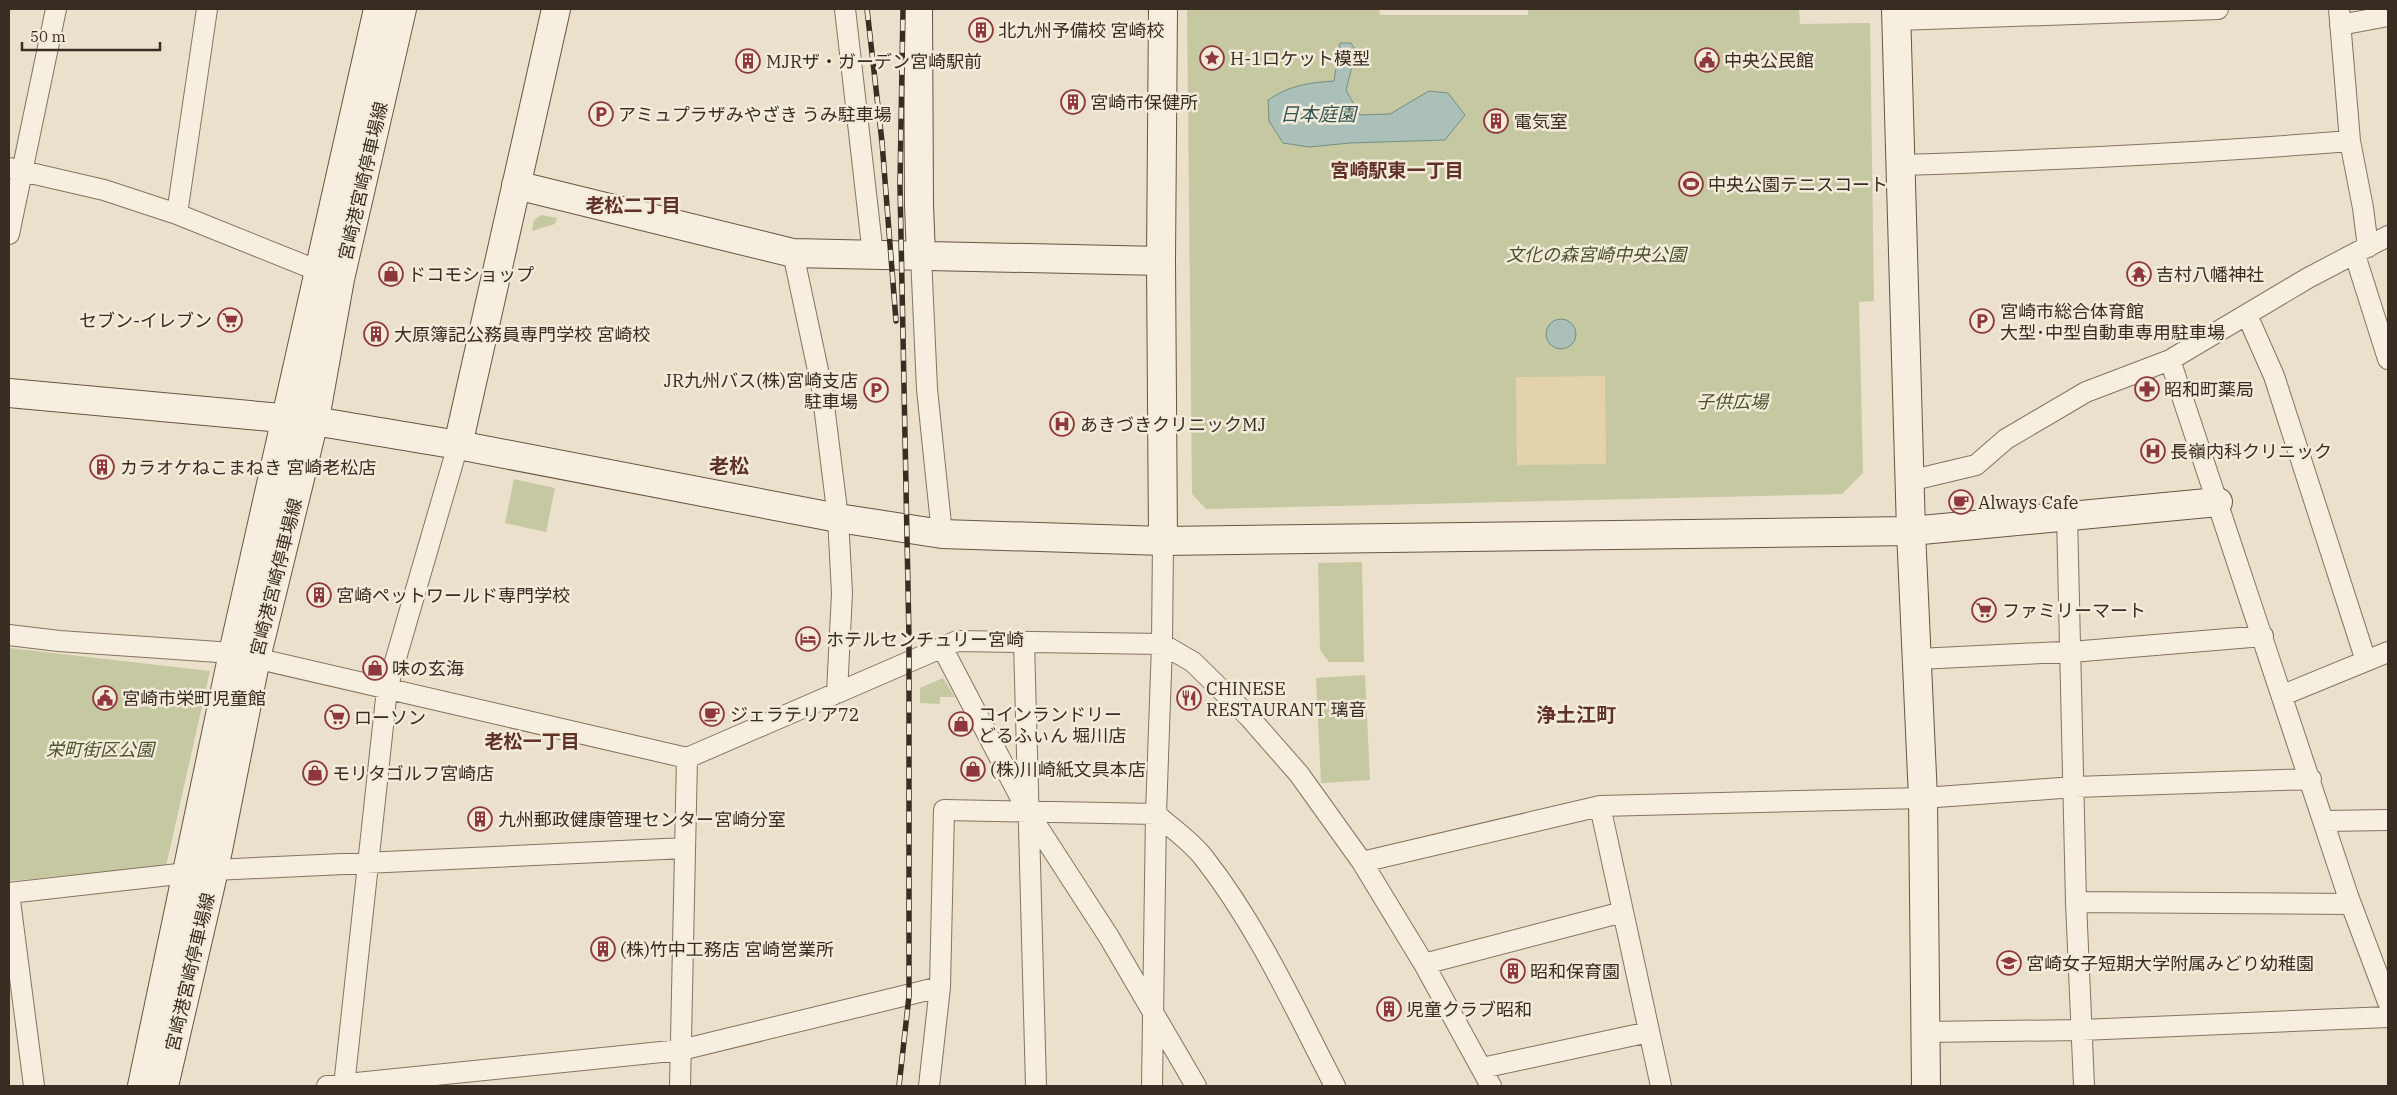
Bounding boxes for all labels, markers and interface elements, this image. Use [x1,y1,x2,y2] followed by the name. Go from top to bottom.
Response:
[968,17,994,43] building icon: 北九州予備校 宮崎校
[998,19,1164,42] place label: 北九州予備校 宮崎校
[22,20,160,52] scale bar
[30,27,66,46] text: 50 m
[1199,45,1225,71] place icon: H-1ロケット模型
[1230,47,1370,70] place label: H-1ロケット模型
[1694,47,1720,73] public building icon: 中央公民館
[735,48,761,74] building icon: MJRザ・ガーデン宮崎駅前
[1724,49,1814,72] place label: 中央公民館
[766,50,982,73] place label: MJRザ・ガーデン宮崎駅前
[1060,89,1086,115] building icon: 宮崎市保健所
[1090,91,1198,114] place label: 宮崎市保健所
[334,99,392,263] street label: 宮崎港宮崎停車場線
[588,101,614,127] parking icon: アミュプラザみやざき うみ駐車場
[1280,102,1359,126] water label: 日本庭園
[618,103,892,126] place label: アミュプラザみやざき うみ駐車場
[1483,108,1509,134] building icon: 電気室
[1514,110,1568,133] place label: 電気室
[1330,158,1464,182] district label: 宮崎駅東一丁目
[1678,171,1704,197] sports icon: 中央公園テニスコート
[1708,173,1888,196] place label: 中央公園テニスコート
[585,193,681,217] district label: 老松二丁目
[1506,243,1689,266] park label: 文化の森宮崎中央公園
[378,261,404,287] shop icon: ドコモショップ
[2126,261,2152,287] temple icon: 吉村八幡神社
[408,263,534,286] place label: ドコモショップ
[2156,263,2264,286] place label: 吉村八幡神社
[2000,300,2225,344] place label: 宮崎市総合体育館 大型･中型自動車専用駐車場
[217,307,243,333] supermarket icon: セブン-イレブン
[1969,308,1995,334] parking icon: 宮崎市総合体育館 大型･中型自動車専用駐車場
[79,309,212,332] place label: セブン-イレブン
[363,321,389,347] building icon: 大原簿記公務員専門学校 宮崎校
[394,323,650,346] place label: 大原簿記公務員専門学校 宮崎校
[664,369,858,413] place label: JR九州バス(株)宮崎支店 駐車場
[2134,376,2160,402] pharmacy icon: 昭和町薬局
[863,377,889,403] parking icon: JR九州バス(株)宮崎支店 駐車場
[2164,378,2254,401] place label: 昭和町薬局
[1696,390,1770,413] park label: 子供広場
[1049,411,1075,437] hospital icon: あきづきクリニックMJ
[1080,413,1266,436] place label: あきづきクリニックMJ
[2140,438,2166,464] hospital icon: 長嶺内科クリニック
[2170,440,2332,463] place label: 長嶺内科クリニック
[709,452,749,479] district label: 老松
[89,454,115,480] building icon: カラオケねこまねき 宮崎老松店
[120,456,376,479] place label: カラオケねこまねき 宮崎老松店
[1948,489,1974,515] cafe icon: Always Cafe
[1978,491,2078,514] place label: Always Cafe
[245,496,307,658] street label: 宮崎港宮崎停車場線
[306,582,332,608] building icon: 宮崎ペットワールド専門学校
[336,584,570,607] place label: 宮崎ペットワールド専門学校
[1971,597,1997,623] supermarket icon: ファミリーマート
[2002,599,2146,622] place label: ファミリーマート
[795,626,821,652] hotel icon: ホテルセンチュリー宮崎
[826,628,1024,651] place label: ホテルセンチュリー宮崎
[362,655,388,681] shop icon: 味の玄海
[392,657,464,680] place label: 味の玄海
[1206,677,1366,721] place label: CHINESE RESTAURANT 璃音
[92,685,118,711] public building icon: 宮崎市栄町児童館
[1176,685,1202,711] restaurant icon: CHINESE RESTAURANT 璃音
[122,687,266,710] place label: 宮崎市栄町児童館
[699,701,725,727] cafe icon: ジェラテリア72
[1536,701,1616,728] district label: 浄土江町
[730,703,860,726] place label: ジェラテリア72
[978,703,1126,747] place label: コインランドリー どるふぃん 堀川店
[324,704,350,730] supermarket icon: ローソン
[354,706,426,729] place label: ローソン
[948,711,974,737] shop icon: コインランドリー どるふぃん 堀川店
[484,729,580,753] district label: 老松一丁目
[46,738,157,761] park label: 栄町街区公園
[960,756,986,782] shop icon: (株)川崎紙文具本店
[990,758,1146,781] place label: (株)川崎紙文具本店
[302,760,328,786] shop icon: モリタゴルフ宮崎店
[332,762,494,785] place label: モリタゴルフ宮崎店
[467,806,493,832] building icon: 九州郵政健康管理センター宮崎分室
[498,808,786,831] place label: 九州郵政健康管理センター宮崎分室
[161,890,219,1054] street label: 宮崎港宮崎停車場線
[590,936,616,962] building icon: (株)竹中工務店 宮崎営業所
[620,938,834,961] place label: (株)竹中工務店 宮崎営業所
[1996,950,2022,976] school or university icon: 宮崎女子短期大学附属みどり幼稚園
[2026,952,2314,975] place label: 宮崎女子短期大学附属みどり幼稚園
[1500,958,1526,984] building icon: 昭和保育園
[1530,960,1620,983] place label: 昭和保育園
[1376,996,1402,1022] building icon: 児童クラブ昭和
[1406,998,1532,1021] place label: 児童クラブ昭和

